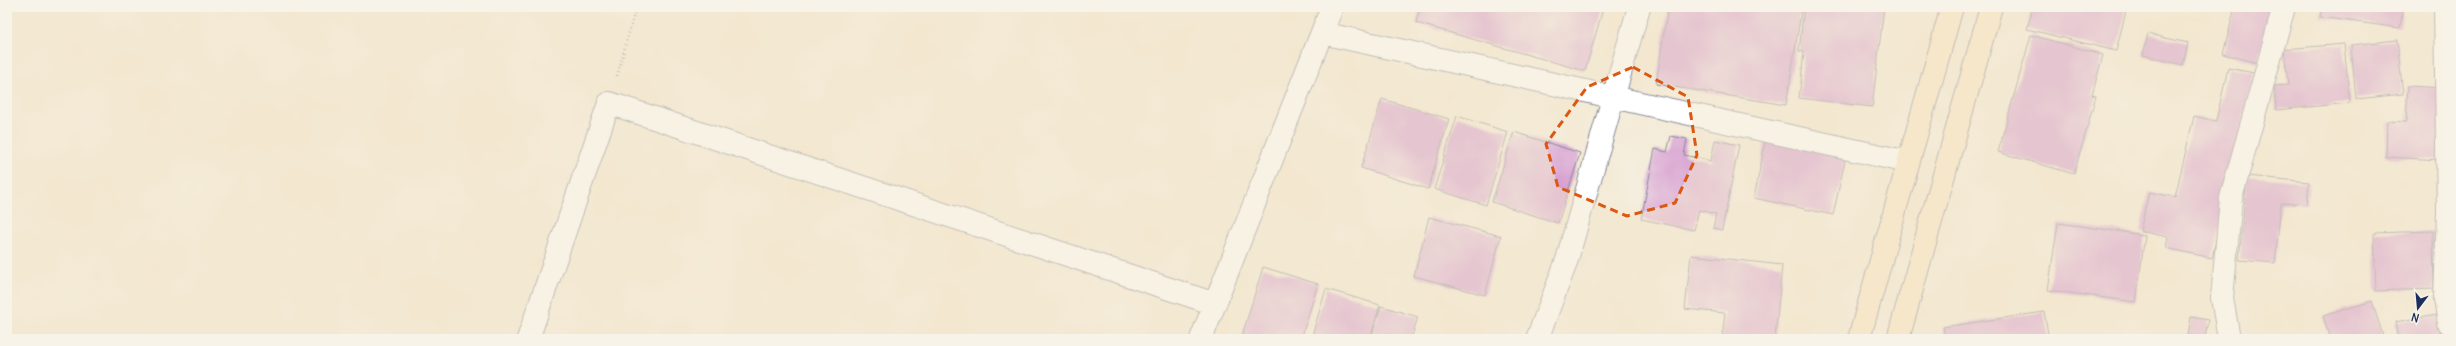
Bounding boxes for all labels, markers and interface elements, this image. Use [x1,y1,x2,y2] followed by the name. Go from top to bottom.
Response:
[2398,288,2438,328] north arrow
[2410,310,2421,325] text: N

